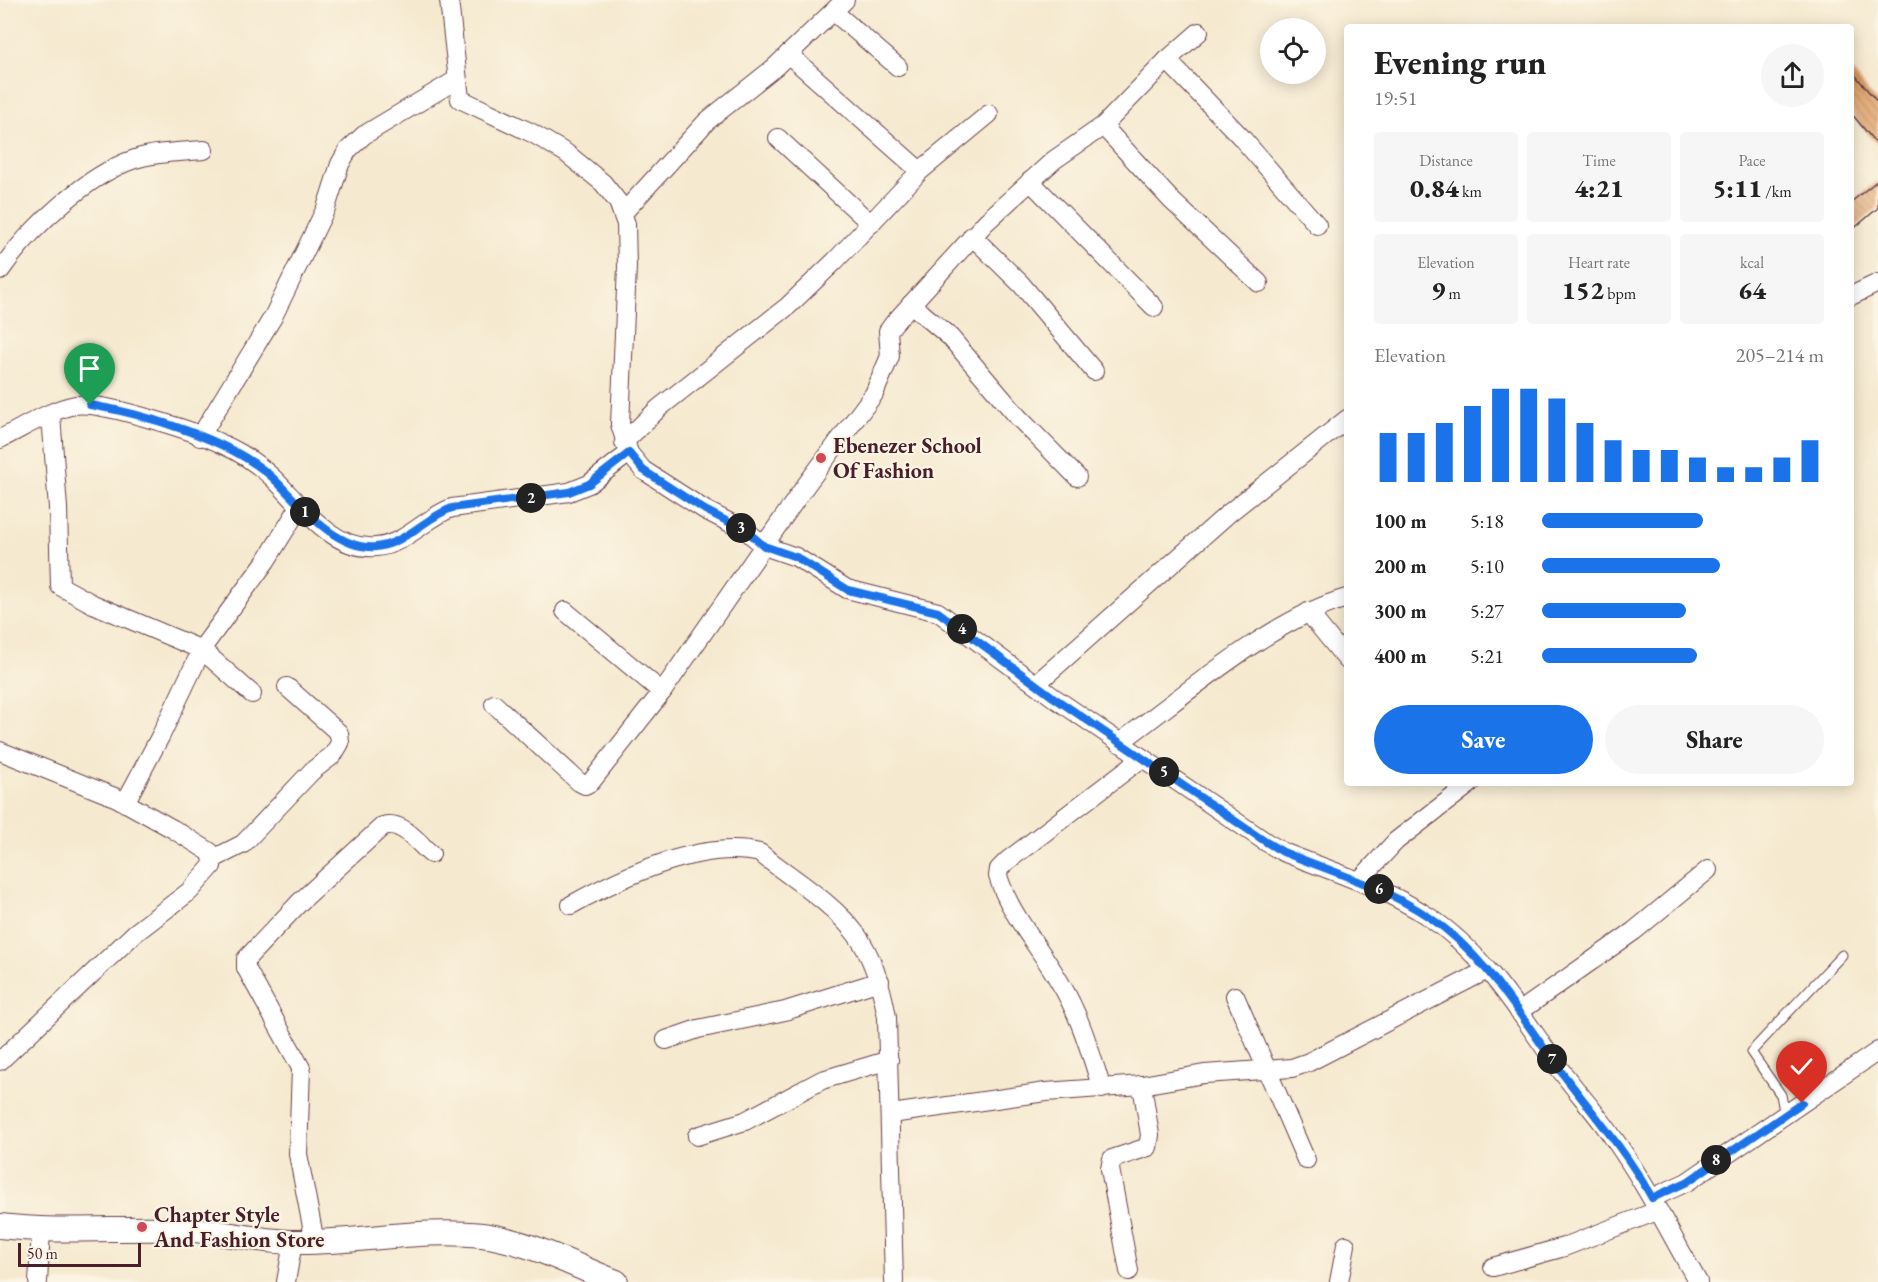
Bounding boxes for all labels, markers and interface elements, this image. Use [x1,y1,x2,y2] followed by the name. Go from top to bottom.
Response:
[1260,18,1326,84] map controls
[1260,18,1326,84] button: locate
[1374,41,1546,84] text: Evening run
[1761,44,1824,107] button: share
[1374,85,1417,111] text: 19:51
[1419,150,1473,171] text: Distance
[1582,150,1616,171] text: Time
[1739,150,1765,171] text: Pace
[1410,171,1459,205] text: 0.84
[1574,171,1624,205] text: 4:21
[1712,171,1762,205] text: 5:11
[1459,181,1482,202] text: km
[1762,181,1792,202] text: /km
[1417,252,1475,273] text: Elevation
[1568,252,1630,273] text: Heart rate
[1740,252,1764,273] text: kcal
[1431,273,1445,307] text: 9
[1562,273,1604,307] text: 152
[1738,273,1766,307] text: 64
[1445,283,1461,304] text: m
[1604,283,1636,304] text: bpm
[1374,342,1446,368] text: Elevation
[1736,342,1824,368] text: 205–214 m
[64,343,115,405] pin
[73,352,106,385] icon: arrive
[833,431,982,485] place label: Ebenezer School Of Fashion
[814,451,828,465] marker: Ebenezer School Of Fashion
[516,483,546,513] pin: 2
[527,487,535,508] text: 2
[290,497,320,527] pin: 1
[301,501,309,522] text: 1
[1374,508,1427,534] text: 100 m
[1470,508,1504,534] text: 5:18
[726,513,756,543] pin: 3
[737,517,745,538] text: 3
[1374,553,1427,579] text: 200 m
[1470,553,1504,579] text: 5:10
[1374,598,1427,624] text: 300 m
[1470,598,1504,624] text: 5:27
[947,614,977,644] pin: 4
[958,618,966,639] text: 4
[1374,643,1427,669] text: 400 m
[1470,643,1504,669] text: 5:21
[1374,705,1593,774] button: Save
[1605,705,1824,774] button: Share
[1149,757,1179,787] pin: 5
[1160,761,1168,782] text: 5
[1364,874,1394,904] pin: 6
[1375,878,1383,899] text: 6
[1776,1041,1827,1103] pin
[1537,1044,1567,1074] pin: 7
[1548,1048,1556,1069] text: 7
[1785,1050,1818,1083] icon: check
[1701,1145,1731,1175] pin: 8
[1712,1149,1720,1170] text: 8
[153,1200,324,1254] place label: Chapter Style And Fashion Store
[135,1220,149,1234] marker: Chapter Style And Fashion Store
[18,1240,141,1268] scale bar
[27,1243,58,1264] text: 50 m

